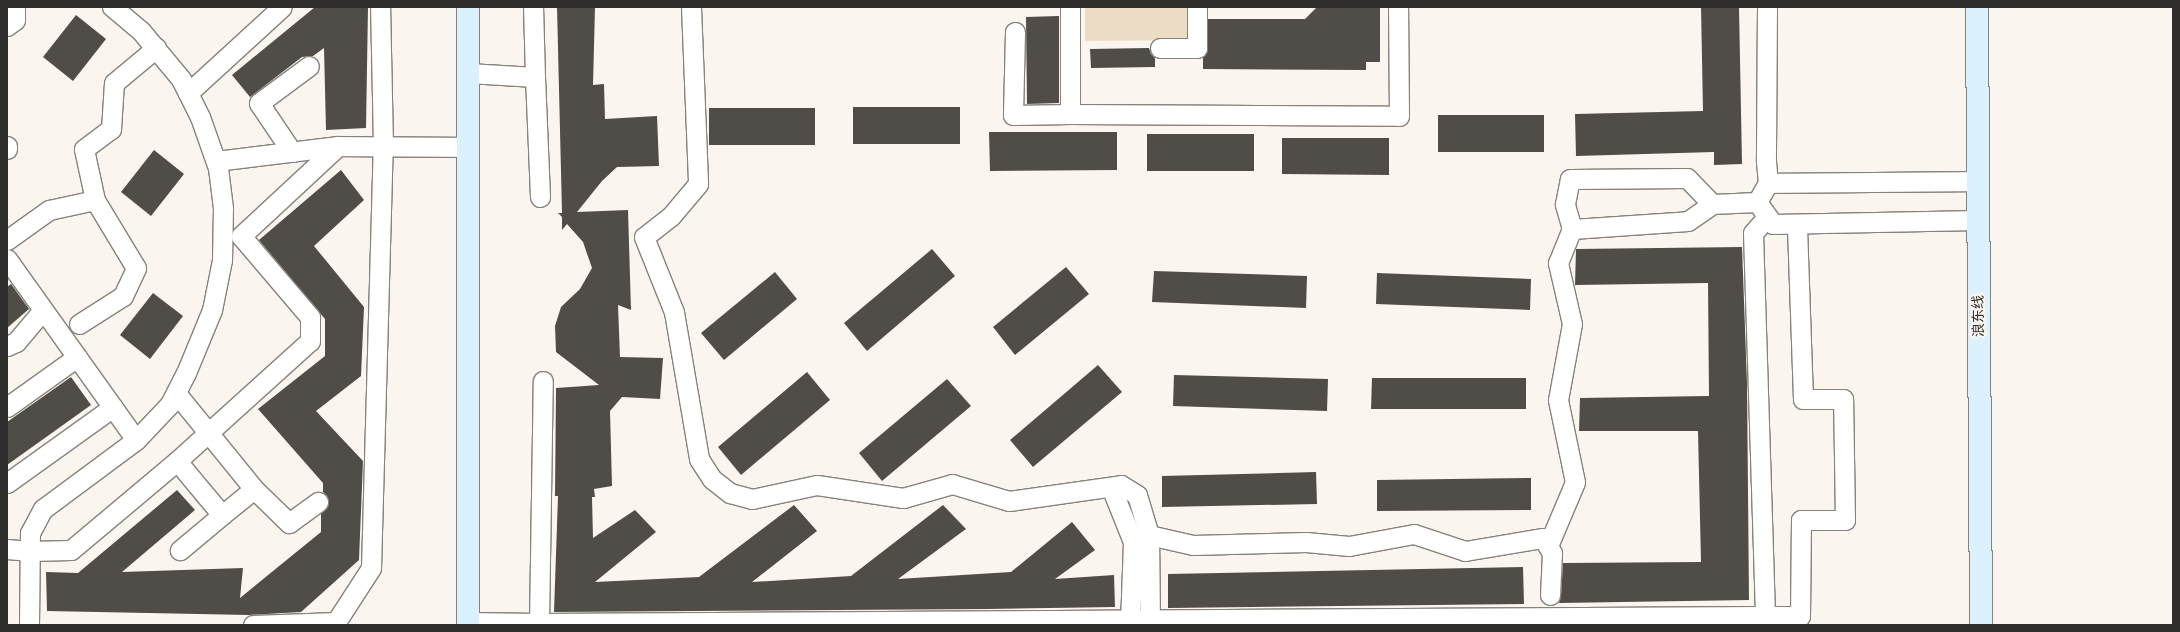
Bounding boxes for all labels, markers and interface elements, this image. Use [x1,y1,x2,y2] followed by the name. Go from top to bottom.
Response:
[1969,295,1987,337] street label: 浪东线

